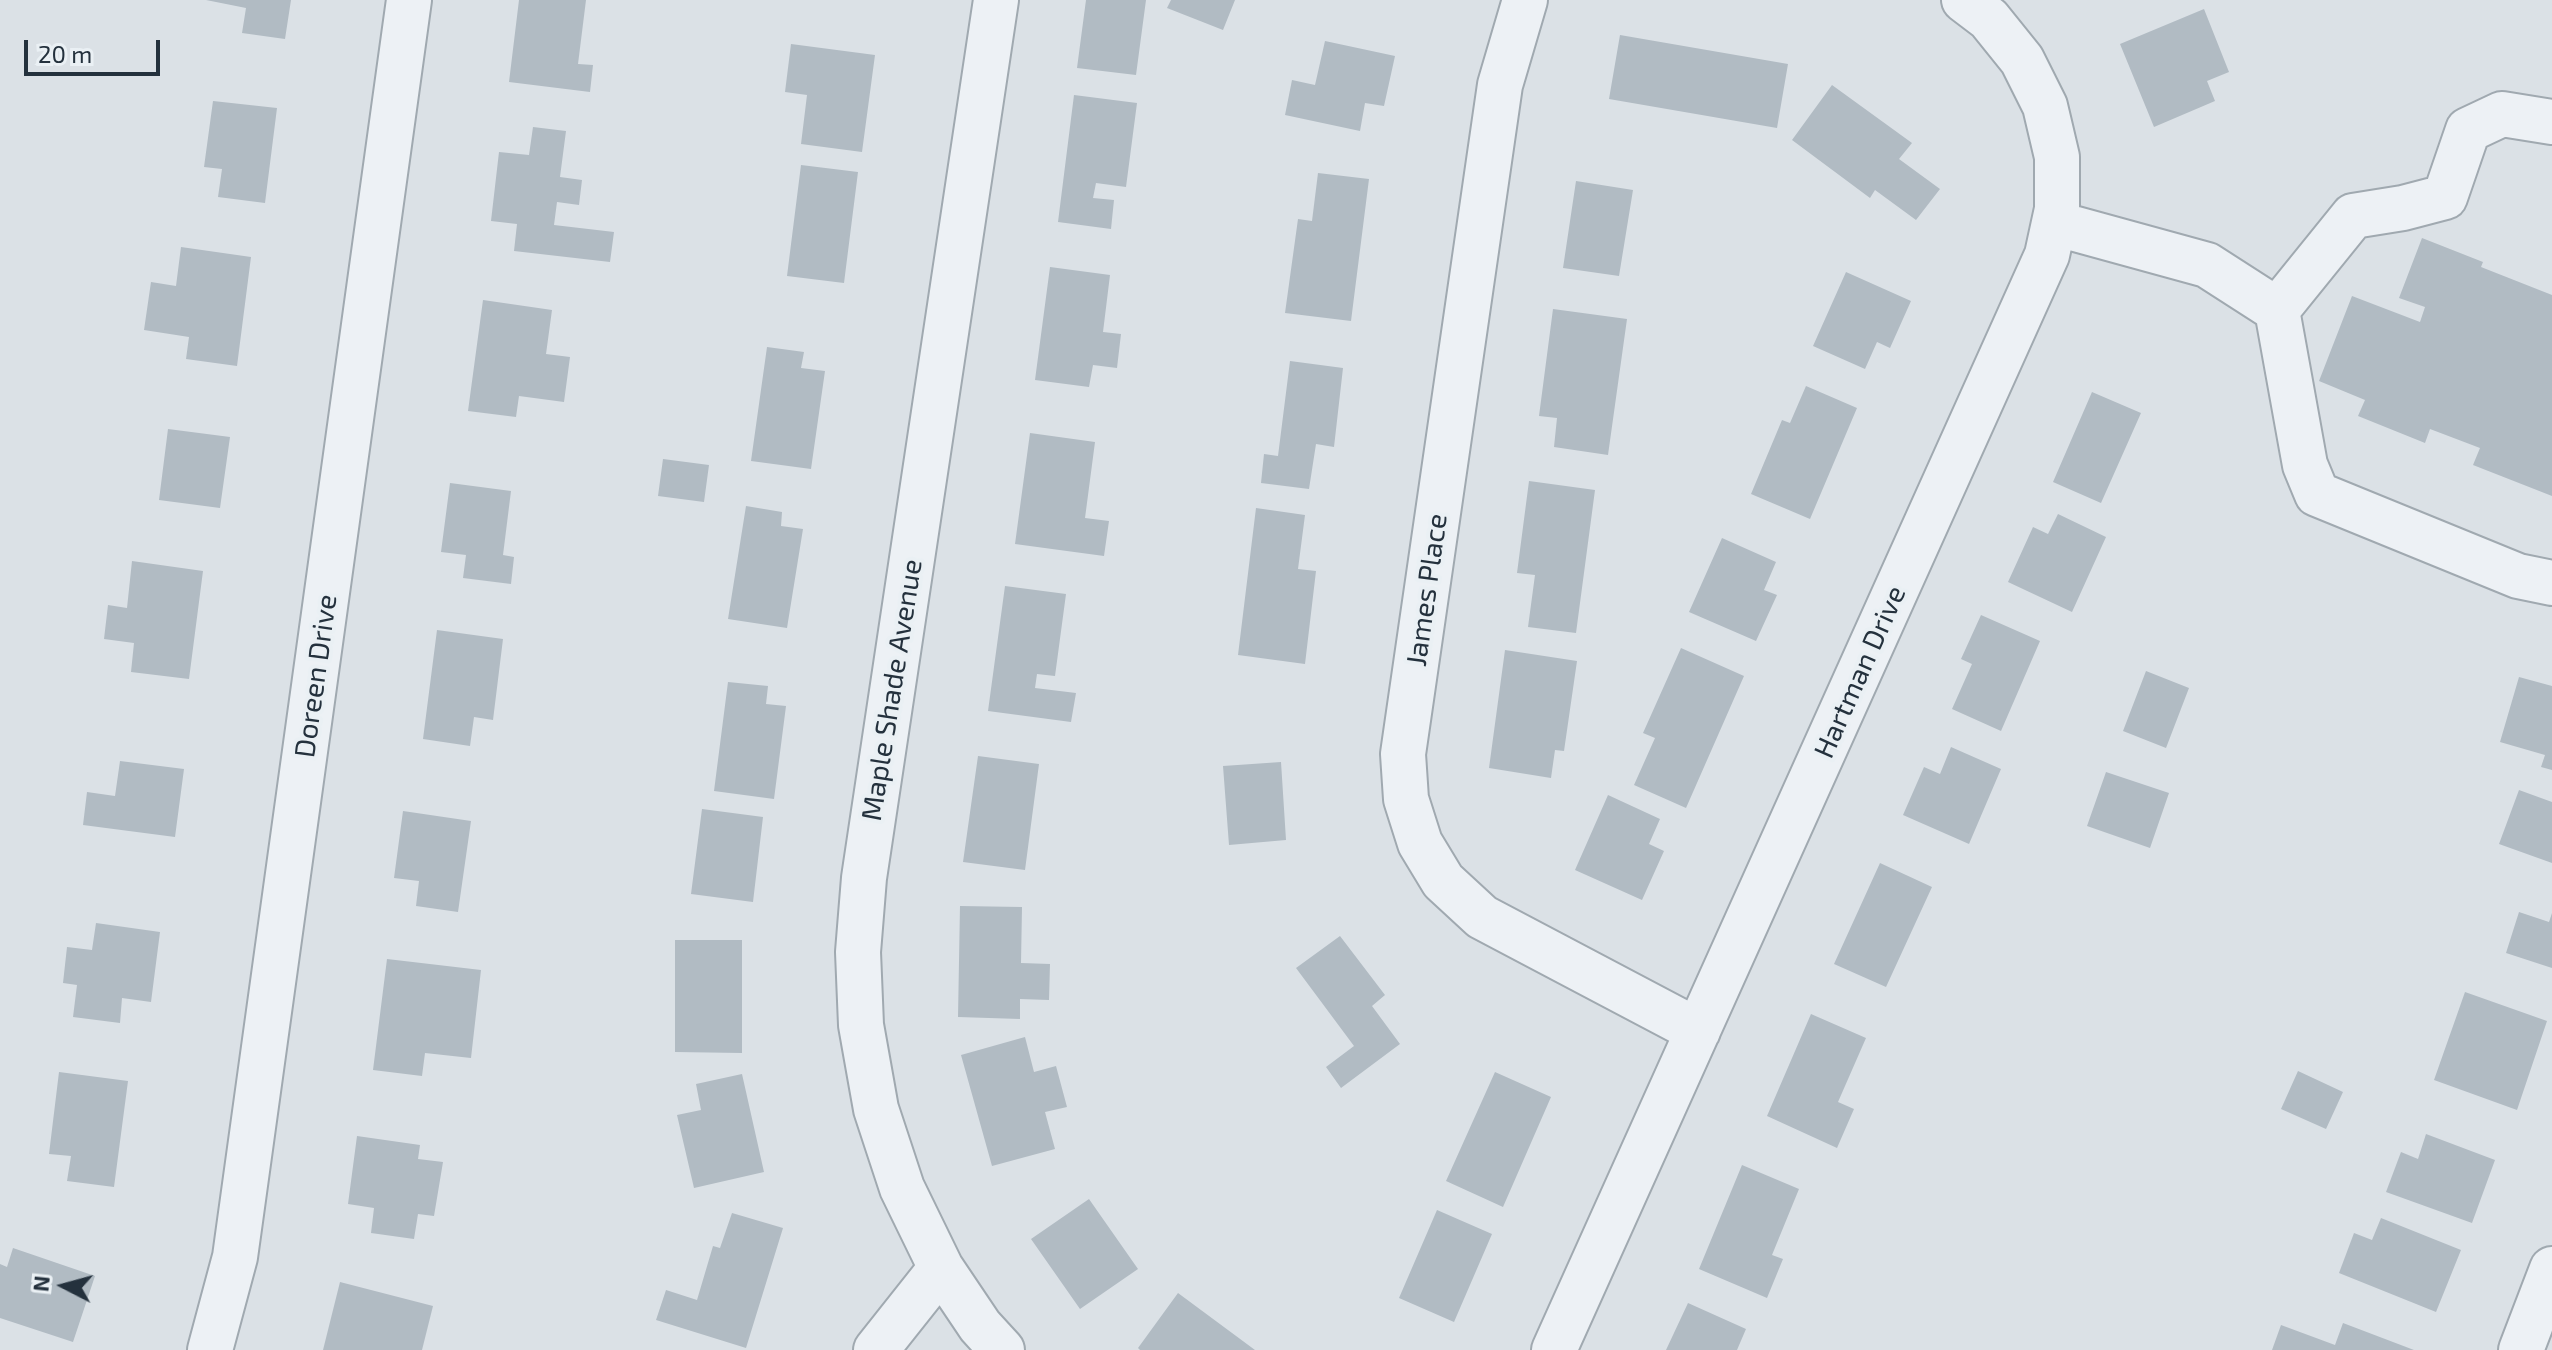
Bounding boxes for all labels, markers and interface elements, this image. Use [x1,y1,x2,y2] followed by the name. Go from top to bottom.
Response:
[28,24,164,74] scale bar
[38,39,92,68] text: 20 m
[1400,512,1454,668] street label: James Place
[855,557,929,823] street label: Maple Shade Avenue
[1807,581,1913,763] street label: Hartman Drive
[288,592,344,760] street label: Doreen Drive
[24,1246,104,1326] north arrow
[26,1274,54,1293] text: N

